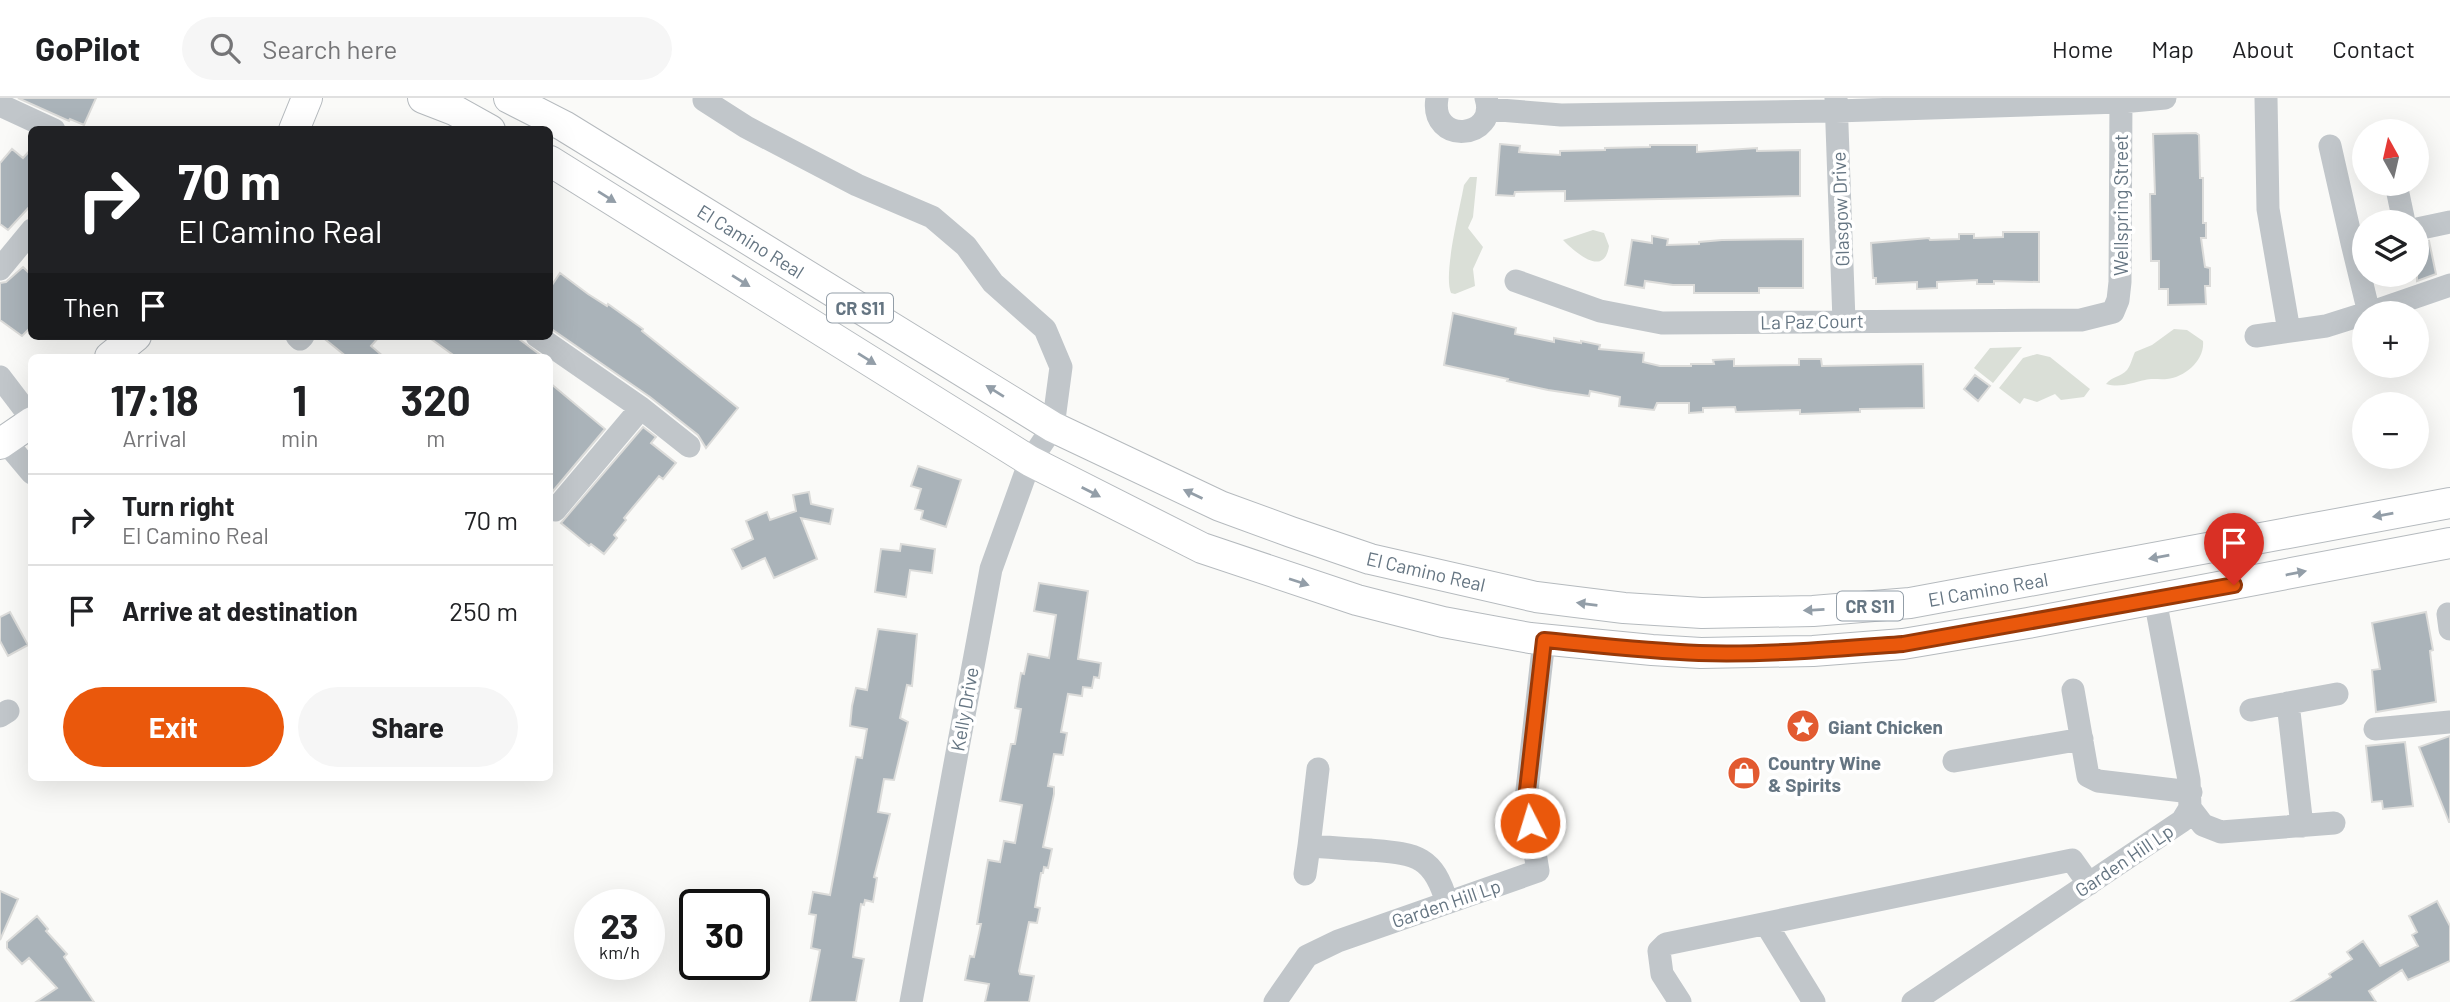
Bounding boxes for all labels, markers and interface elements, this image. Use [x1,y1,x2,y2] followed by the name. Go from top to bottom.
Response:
[182,17,672,80] search box
[35,28,140,68] text: GoPilot
[206,29,244,67] icon: search
[262,33,397,64] text: Search here
[2052,34,2113,63] text: Home
[2151,34,2194,63] text: Map
[2232,34,2294,63] text: About
[2332,34,2415,63] text: Contact
[2352,119,2429,196] north arrow
[2352,119,2429,469] map controls
[2109,134,2132,276] street label: Wellspring Street
[178,151,281,210] text: 70 m
[1827,151,1853,267] street label: Glasgow Drive
[63,154,154,245] icon: right
[598,191,617,204] one-way arrow
[693,199,809,283] street label: El Camino Real
[2352,210,2429,287] button: layers
[178,211,382,249] text: El Camino Real
[732,274,751,287] one-way arrow
[134,287,172,325] icon: arrive
[63,291,120,322] text: Then
[827,294,893,322] road number: CR S11
[2352,301,2429,378] button: +
[1760,309,1864,333] street label: La Paz Court
[857,352,877,365] one-way arrow
[110,374,199,424] text: 17:18
[292,374,307,424] text: 1
[401,374,471,424] text: 320
[985,385,1004,398] one-way arrow
[2352,392,2429,469] button: −
[122,424,187,452] text: Arrival
[281,424,318,452] text: min
[426,424,445,452] text: m
[1081,486,1101,497] one-way arrow
[1183,488,1204,499] one-way arrow
[122,490,235,521] text: Turn right
[63,501,101,539] icon: right
[464,504,518,535] text: 70 m
[2372,510,2394,521] one-way arrow
[2204,513,2264,585] pin
[122,521,269,549] text: El Camino Real
[2215,524,2253,562] icon: arrive
[1364,546,1488,596] street label: El Camino Real
[2148,552,2170,563] one-way arrow
[1926,567,2050,611] street label: El Camino Real
[2286,567,2308,578] one-way arrow
[1289,577,1310,588] one-way arrow
[63,592,101,630] icon: arrive
[1837,592,1903,620] road number: CR S11
[122,595,358,626] text: Arrive at destination
[449,595,518,626] text: 250 m
[1576,598,1598,609] one-way arrow
[1802,605,1824,616] one-way arrow
[945,665,983,753] street label: Kelly Drive
[63,687,284,767] button: Exit
[298,687,518,767] button: Share
[1784,707,1822,745] place icon: Giant Chicken
[1828,715,1943,738] place label: Giant Chicken
[1768,751,1881,796] place label: Country Wine & Spirits
[1725,754,1763,792] shop icon: Country Wine & Spirits
[1493,786,1567,860] position arrow
[2070,819,2178,901] street label: Garden Hill Lp
[1389,874,1503,932] street label: Garden Hill Lp
[679,889,770,980] speed limit sign: 30
[600,904,639,946] text: 23
[599,941,640,963] text: km/h

